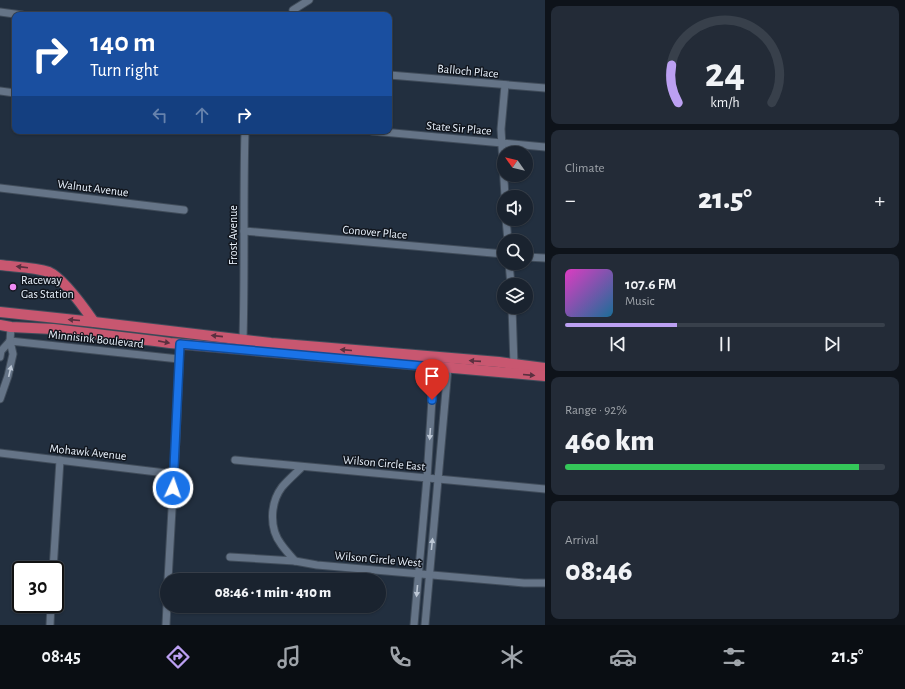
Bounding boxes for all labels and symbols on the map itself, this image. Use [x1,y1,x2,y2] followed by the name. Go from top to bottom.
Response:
[437,62,499,80] street label: Balloch Place
[426,119,492,137] street label: State Sir Place
[497,146,533,182] north arrow
[57,178,129,198] street label: Walnut Avenue
[227,205,239,265] street label: Frost Avenue
[342,223,408,241] street label: Conover Place
[16,264,28,270] one-way arrow
[21,274,74,300] place label: Raceway Gas Station
[8,282,18,292] marker: Raceway Gas Station
[68,317,80,323] one-way arrow
[48,328,144,350] street label: Minnisink Boulevard
[211,333,223,340] one-way arrow
[158,340,170,346] one-way arrow
[340,346,352,353] one-way arrow
[469,357,481,364] one-way arrow
[415,359,449,400] pin
[7,364,13,377] one-way arrow
[523,371,535,378] one-way arrow
[426,428,433,440] one-way arrow
[49,442,127,462] street label: Mohawk Avenue
[342,453,426,473] street label: Wilson Circle East
[152,467,194,509] position arrow
[429,538,435,550] one-way arrow
[334,549,422,569] street label: Wilson Circle West
[12,561,64,613] speed limit sign: 30
[413,585,420,597] one-way arrow

